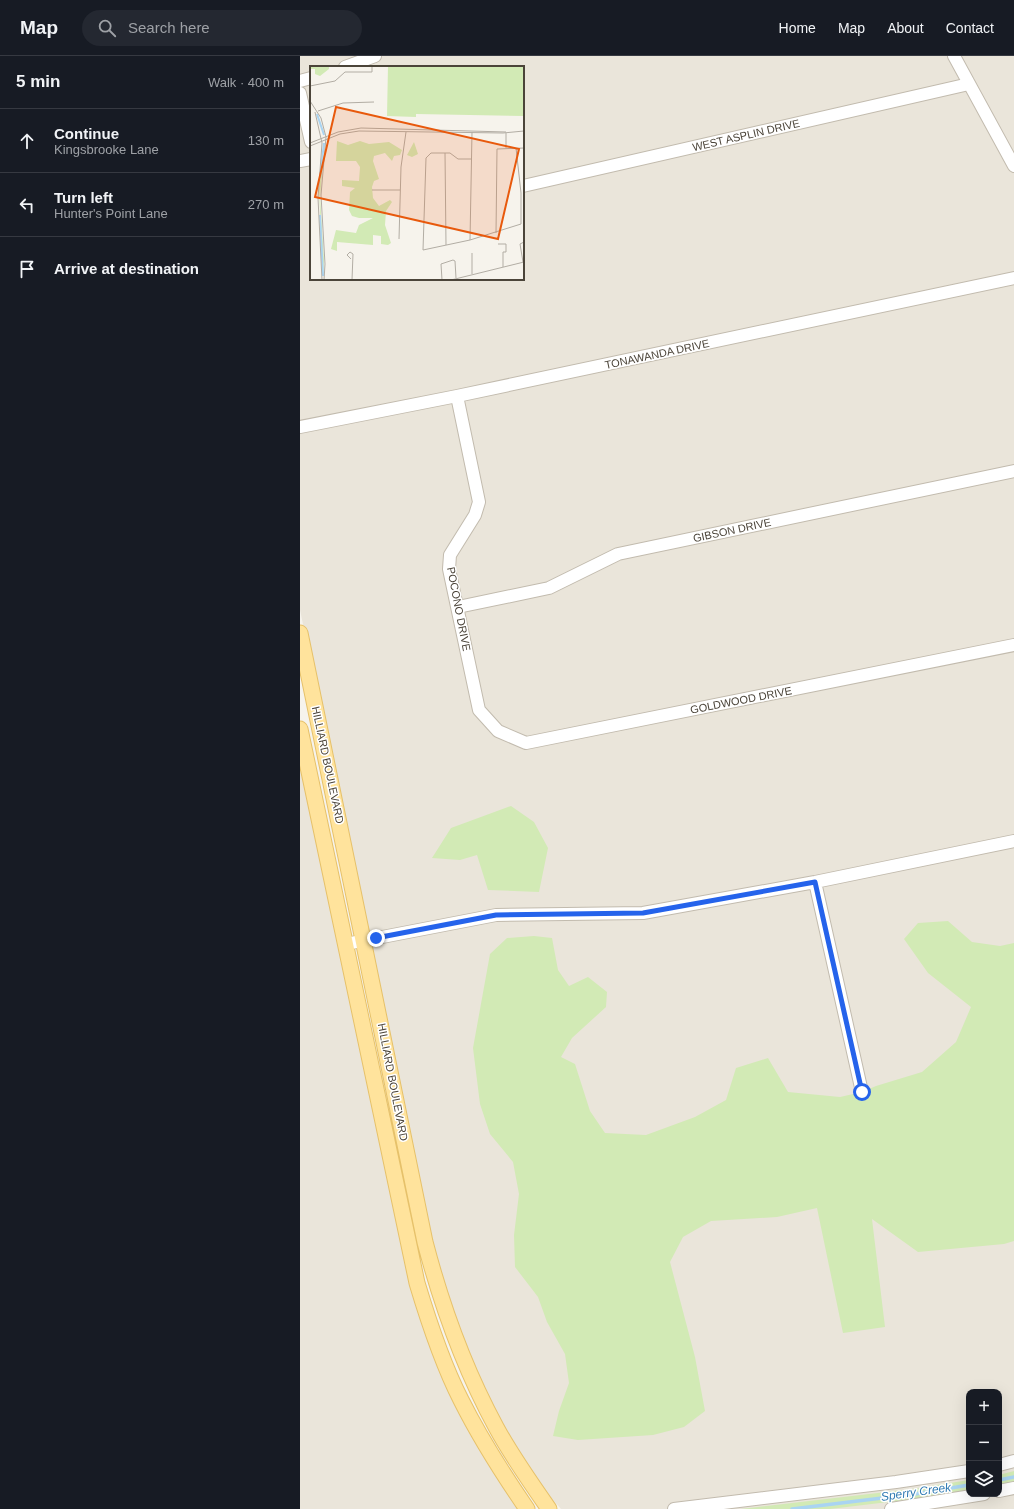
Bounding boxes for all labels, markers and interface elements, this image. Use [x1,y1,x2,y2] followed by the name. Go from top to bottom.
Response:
[82,10,362,46] search box
[20,17,58,38] text: Map
[96,17,118,39] icon: search
[128,19,210,36] text: Search here
[779,20,816,36] text: Home
[838,20,865,36] text: Map
[887,20,924,36] text: About
[946,20,994,36] text: Contact
[310,66,524,280] inset map
[16,72,60,91] text: 5 min
[208,75,284,90] text: Walk · 400 m
[691,117,801,153] street label: WEST ASPLIN DRIVE
[54,125,119,142] text: Continue
[16,130,38,152] icon: ahead
[248,133,284,148] text: 130 m
[54,142,159,157] text: Kingsbrooke Lane
[54,189,113,206] text: Turn left
[16,194,38,216] icon: left
[248,197,284,212] text: 270 m
[54,206,168,221] text: Hunter's Point Lane
[16,258,38,280] icon: arrive
[54,260,199,277] text: Arrive at destination
[604,337,710,371] street label: TONAWANDA DRIVE
[692,516,772,544] street label: GIBSON DRIVE
[445,566,473,652] street label: POCONO DRIVE
[689,684,793,716] street label: GOLDWOOD DRIVE
[310,705,346,825] street label: HILLIARD BOULEVARD
[367,929,385,947] route end
[376,1022,410,1142] street label: HILLIARD BOULEVARD
[853,1083,871,1101] route start
[966,1389,1002,1497] map controls
[966,1389,1002,1425] button: +
[966,1425,1002,1461] button: −
[966,1461,1002,1497] button: layers
[880,1480,953,1504] water label: Sperry Creek

